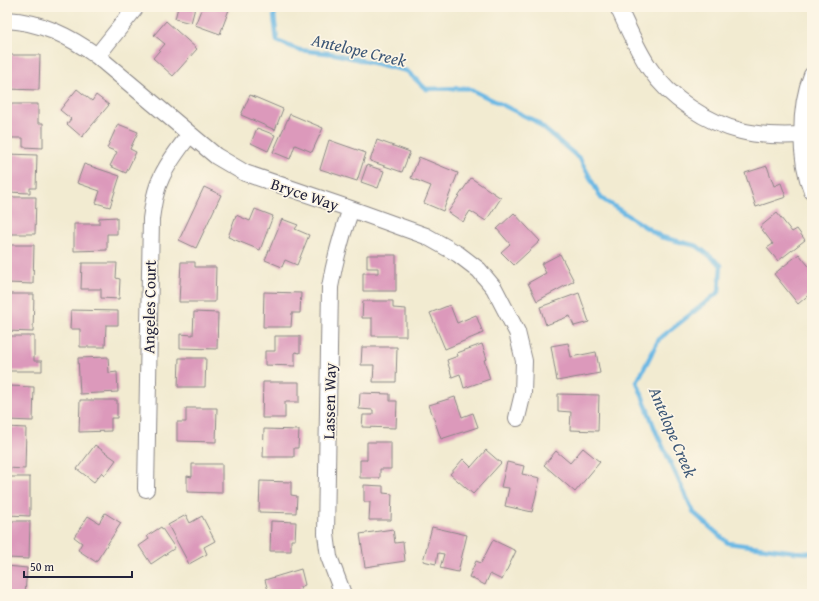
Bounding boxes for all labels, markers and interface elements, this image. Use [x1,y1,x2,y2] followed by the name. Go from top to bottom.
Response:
[308,26,409,73] water label: Antelope Creek
[268,171,342,217] street label: Bryce Way
[136,260,162,354] street label: Angeles Court
[316,362,342,440] street label: Lassen Way
[643,382,704,481] water label: Antelope Creek
[24,553,132,579] scale bar
[30,558,54,575] text: 50 m

